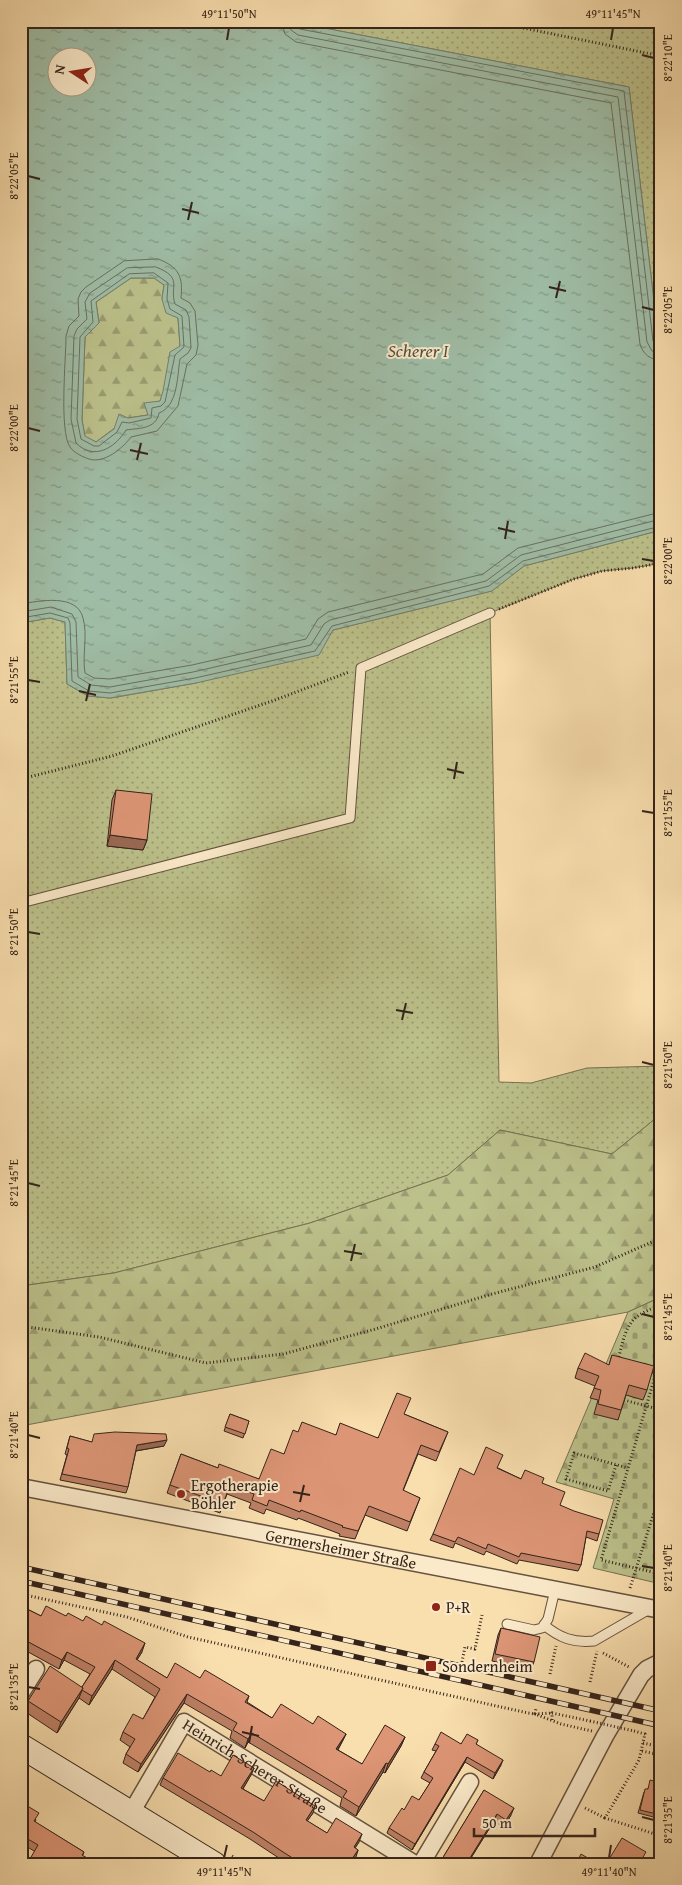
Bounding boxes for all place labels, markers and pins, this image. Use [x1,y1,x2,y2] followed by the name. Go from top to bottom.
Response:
[191,1473,279,1515] place label: Ergotherapie Böhler
[175,1488,187,1500] marker: Ergotherapie Böhler
[446,1595,471,1619] place label: P+R
[430,1601,442,1613] marker: P+R
[442,1654,533,1678] place label: Sondernheim
[424,1659,438,1673] marker: Sondernheim

